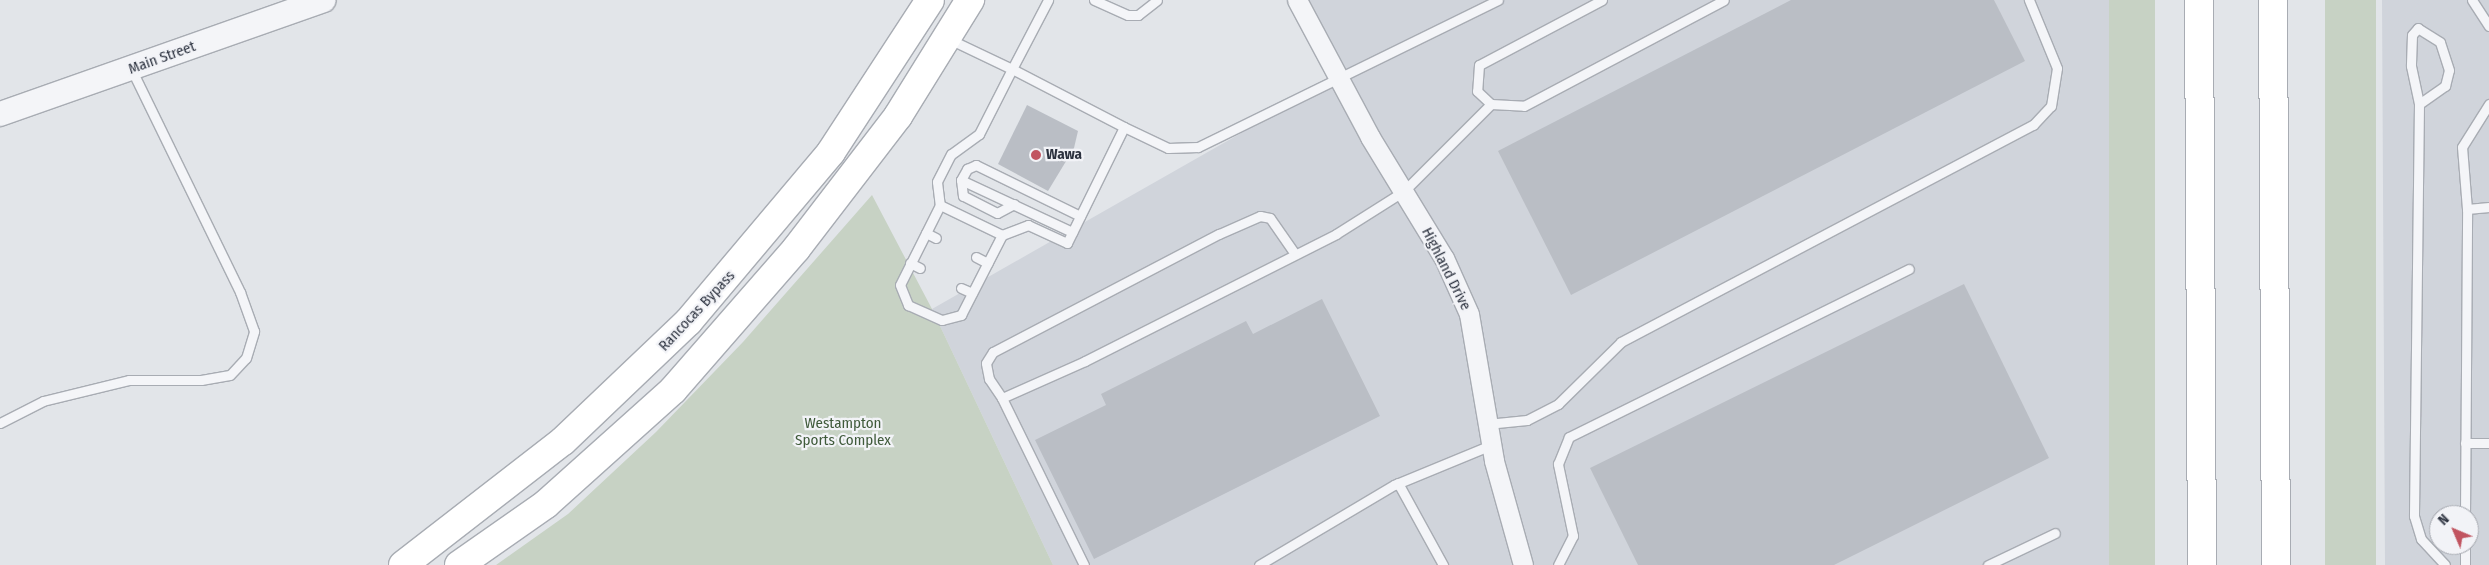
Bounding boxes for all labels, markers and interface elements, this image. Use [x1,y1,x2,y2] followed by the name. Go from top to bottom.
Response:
[126,38,198,78] street label: Main Street
[1046,146,1082,164] place label: Wawa
[1030,149,1042,161] marker: Wawa
[1417,225,1475,313] street label: Highland Drive
[655,267,739,355] street label: Rancocas Bypass
[795,414,891,449] park label: Westampton Sports Complex
[2429,505,2479,555] north arrow
[2435,511,2453,529] text: N

